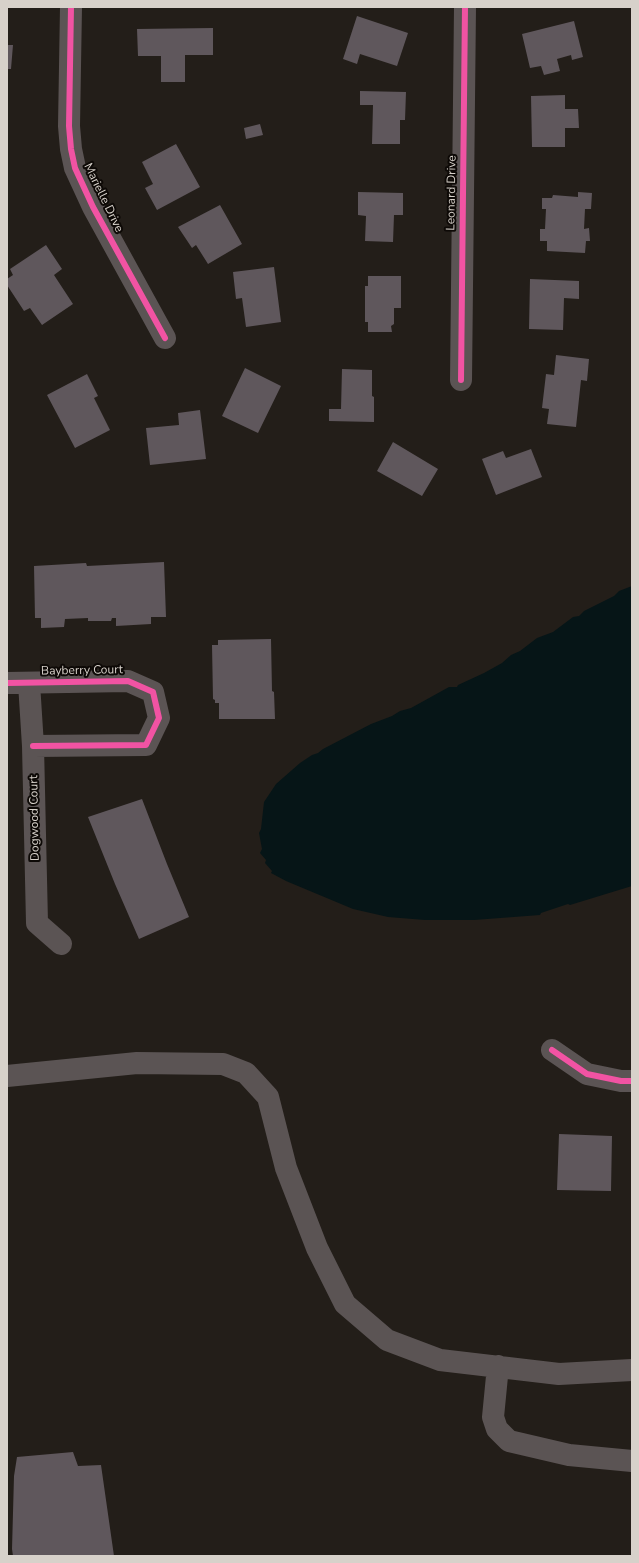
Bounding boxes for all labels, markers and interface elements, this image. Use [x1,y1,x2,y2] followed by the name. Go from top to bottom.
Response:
[444,155,460,231] street label: Leonard Drive
[80,161,126,235] street label: Marielle Drive
[41,663,123,679] street label: Bayberry Court
[27,775,43,861] street label: Dogwood Court

